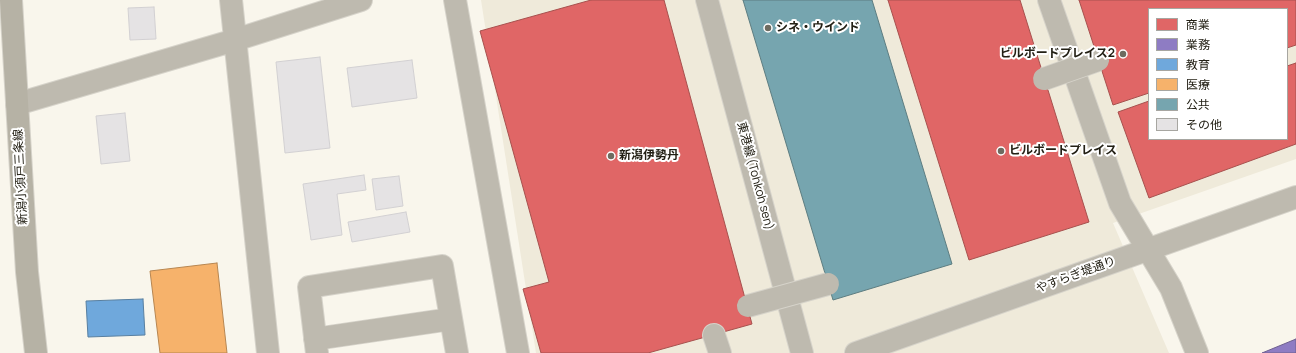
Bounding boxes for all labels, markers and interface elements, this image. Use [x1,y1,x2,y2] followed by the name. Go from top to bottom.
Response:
[1148,8,1288,140] legend
[1186,16,1210,33] text: 商業
[776,21,860,35] place label: シネ・ウインド
[763,23,773,33] marker: シネ・ウインド
[1186,36,1210,53] text: 業務
[1000,47,1115,61] place label: ビルボードプレイス2
[1118,49,1128,59] marker: ビルボードプレイス2
[1186,56,1210,73] text: 教育
[1186,76,1210,93] text: 医療
[1186,96,1210,113] text: 公共
[1186,116,1222,133] text: その他
[734,120,776,232] street label: 東港線 (Tohkoh sen)
[11,129,31,225] street label: 新潟小須戸三条線
[1009,144,1117,158] place label: ビルボードプレイス
[996,146,1006,156] marker: ビルボードプレイス
[619,149,679,163] place label: 新潟伊勢丹
[606,151,616,161] marker: 新潟伊勢丹
[1034,254,1118,296] street label: やすらぎ堤通り

